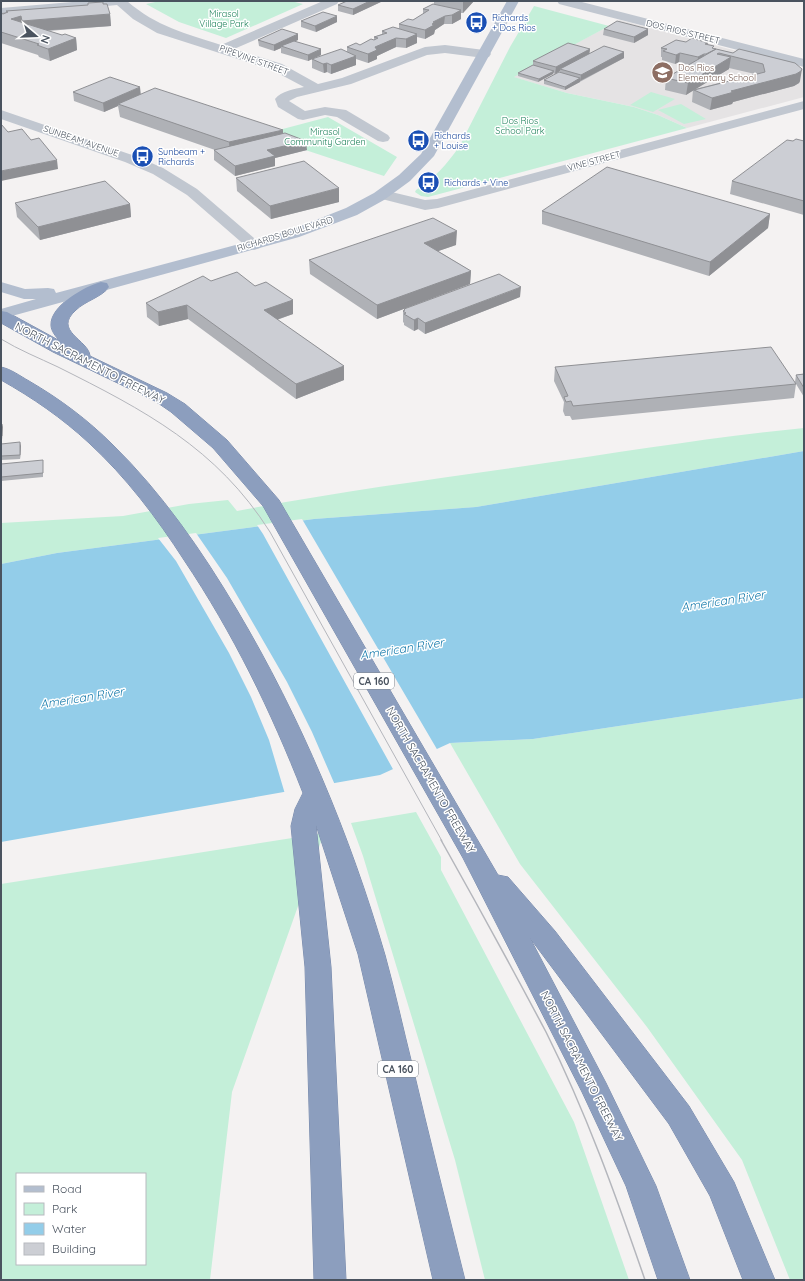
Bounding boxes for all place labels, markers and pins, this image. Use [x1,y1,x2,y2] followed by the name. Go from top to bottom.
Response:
[463,10,489,36] bus stop icon: Richards + Dos Rios
[492,12,536,33] place label: Richards + Dos Rios
[649,60,675,86] school or university icon: Dos Rios Elementary School
[678,62,756,83] place label: Dos Rios Elementary School
[405,128,431,154] bus stop icon: Richards + Louise
[434,130,470,151] place label: Richards + Louise
[130,144,156,170] bus stop icon: Sunbeam + Richards
[158,146,205,167] place label: Sunbeam + Richards
[415,170,441,196] bus stop icon: Richards + Vine
[444,177,508,188] place label: Richards + Vine

